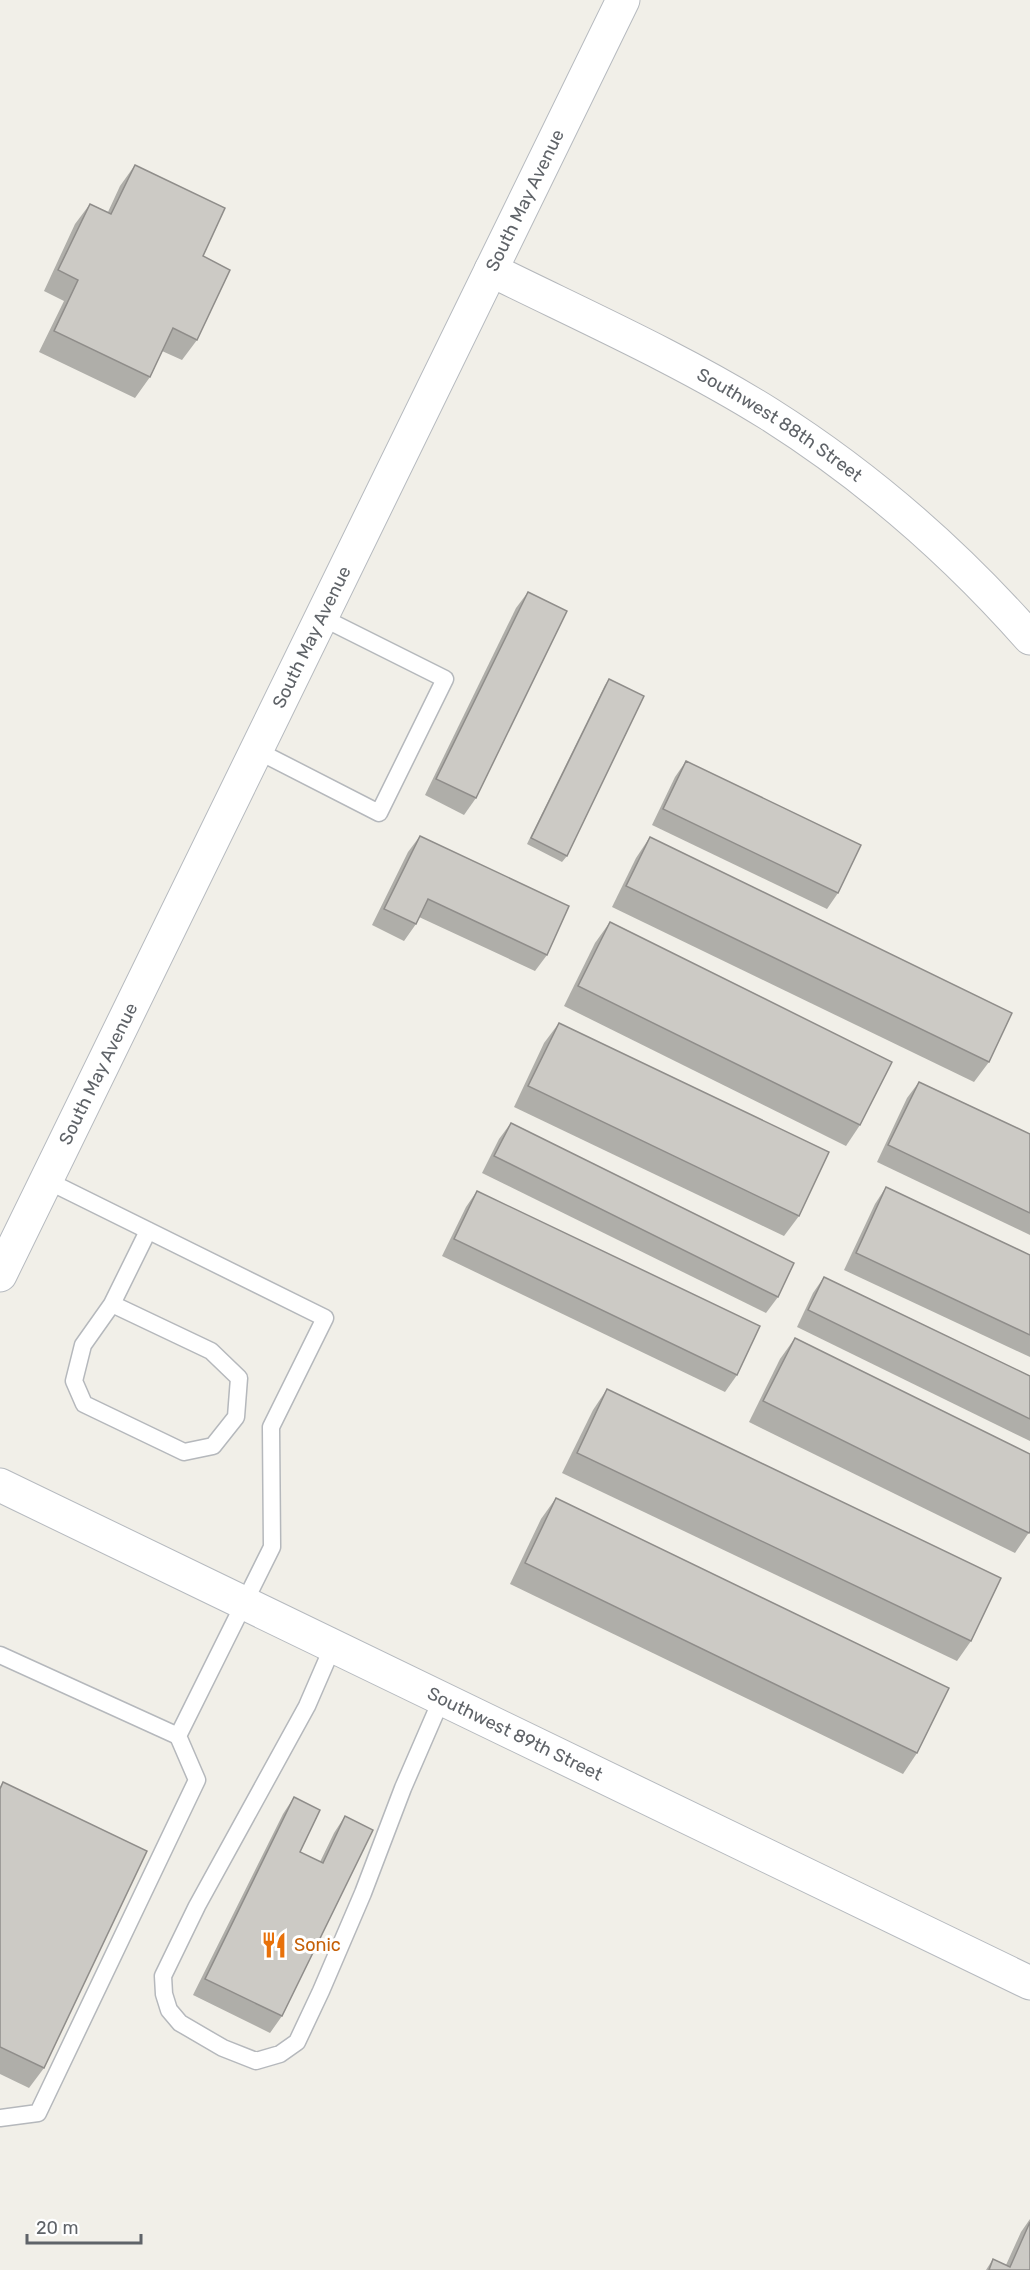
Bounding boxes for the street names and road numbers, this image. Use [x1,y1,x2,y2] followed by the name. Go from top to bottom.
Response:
[481,126,569,275] street label: South May Avenue
[693,363,867,487] street label: Southwest 88th Street
[268,562,356,712] street label: South May Avenue
[54,999,142,1148] street label: South May Avenue
[424,1682,606,1786] street label: Southwest 89th Street

